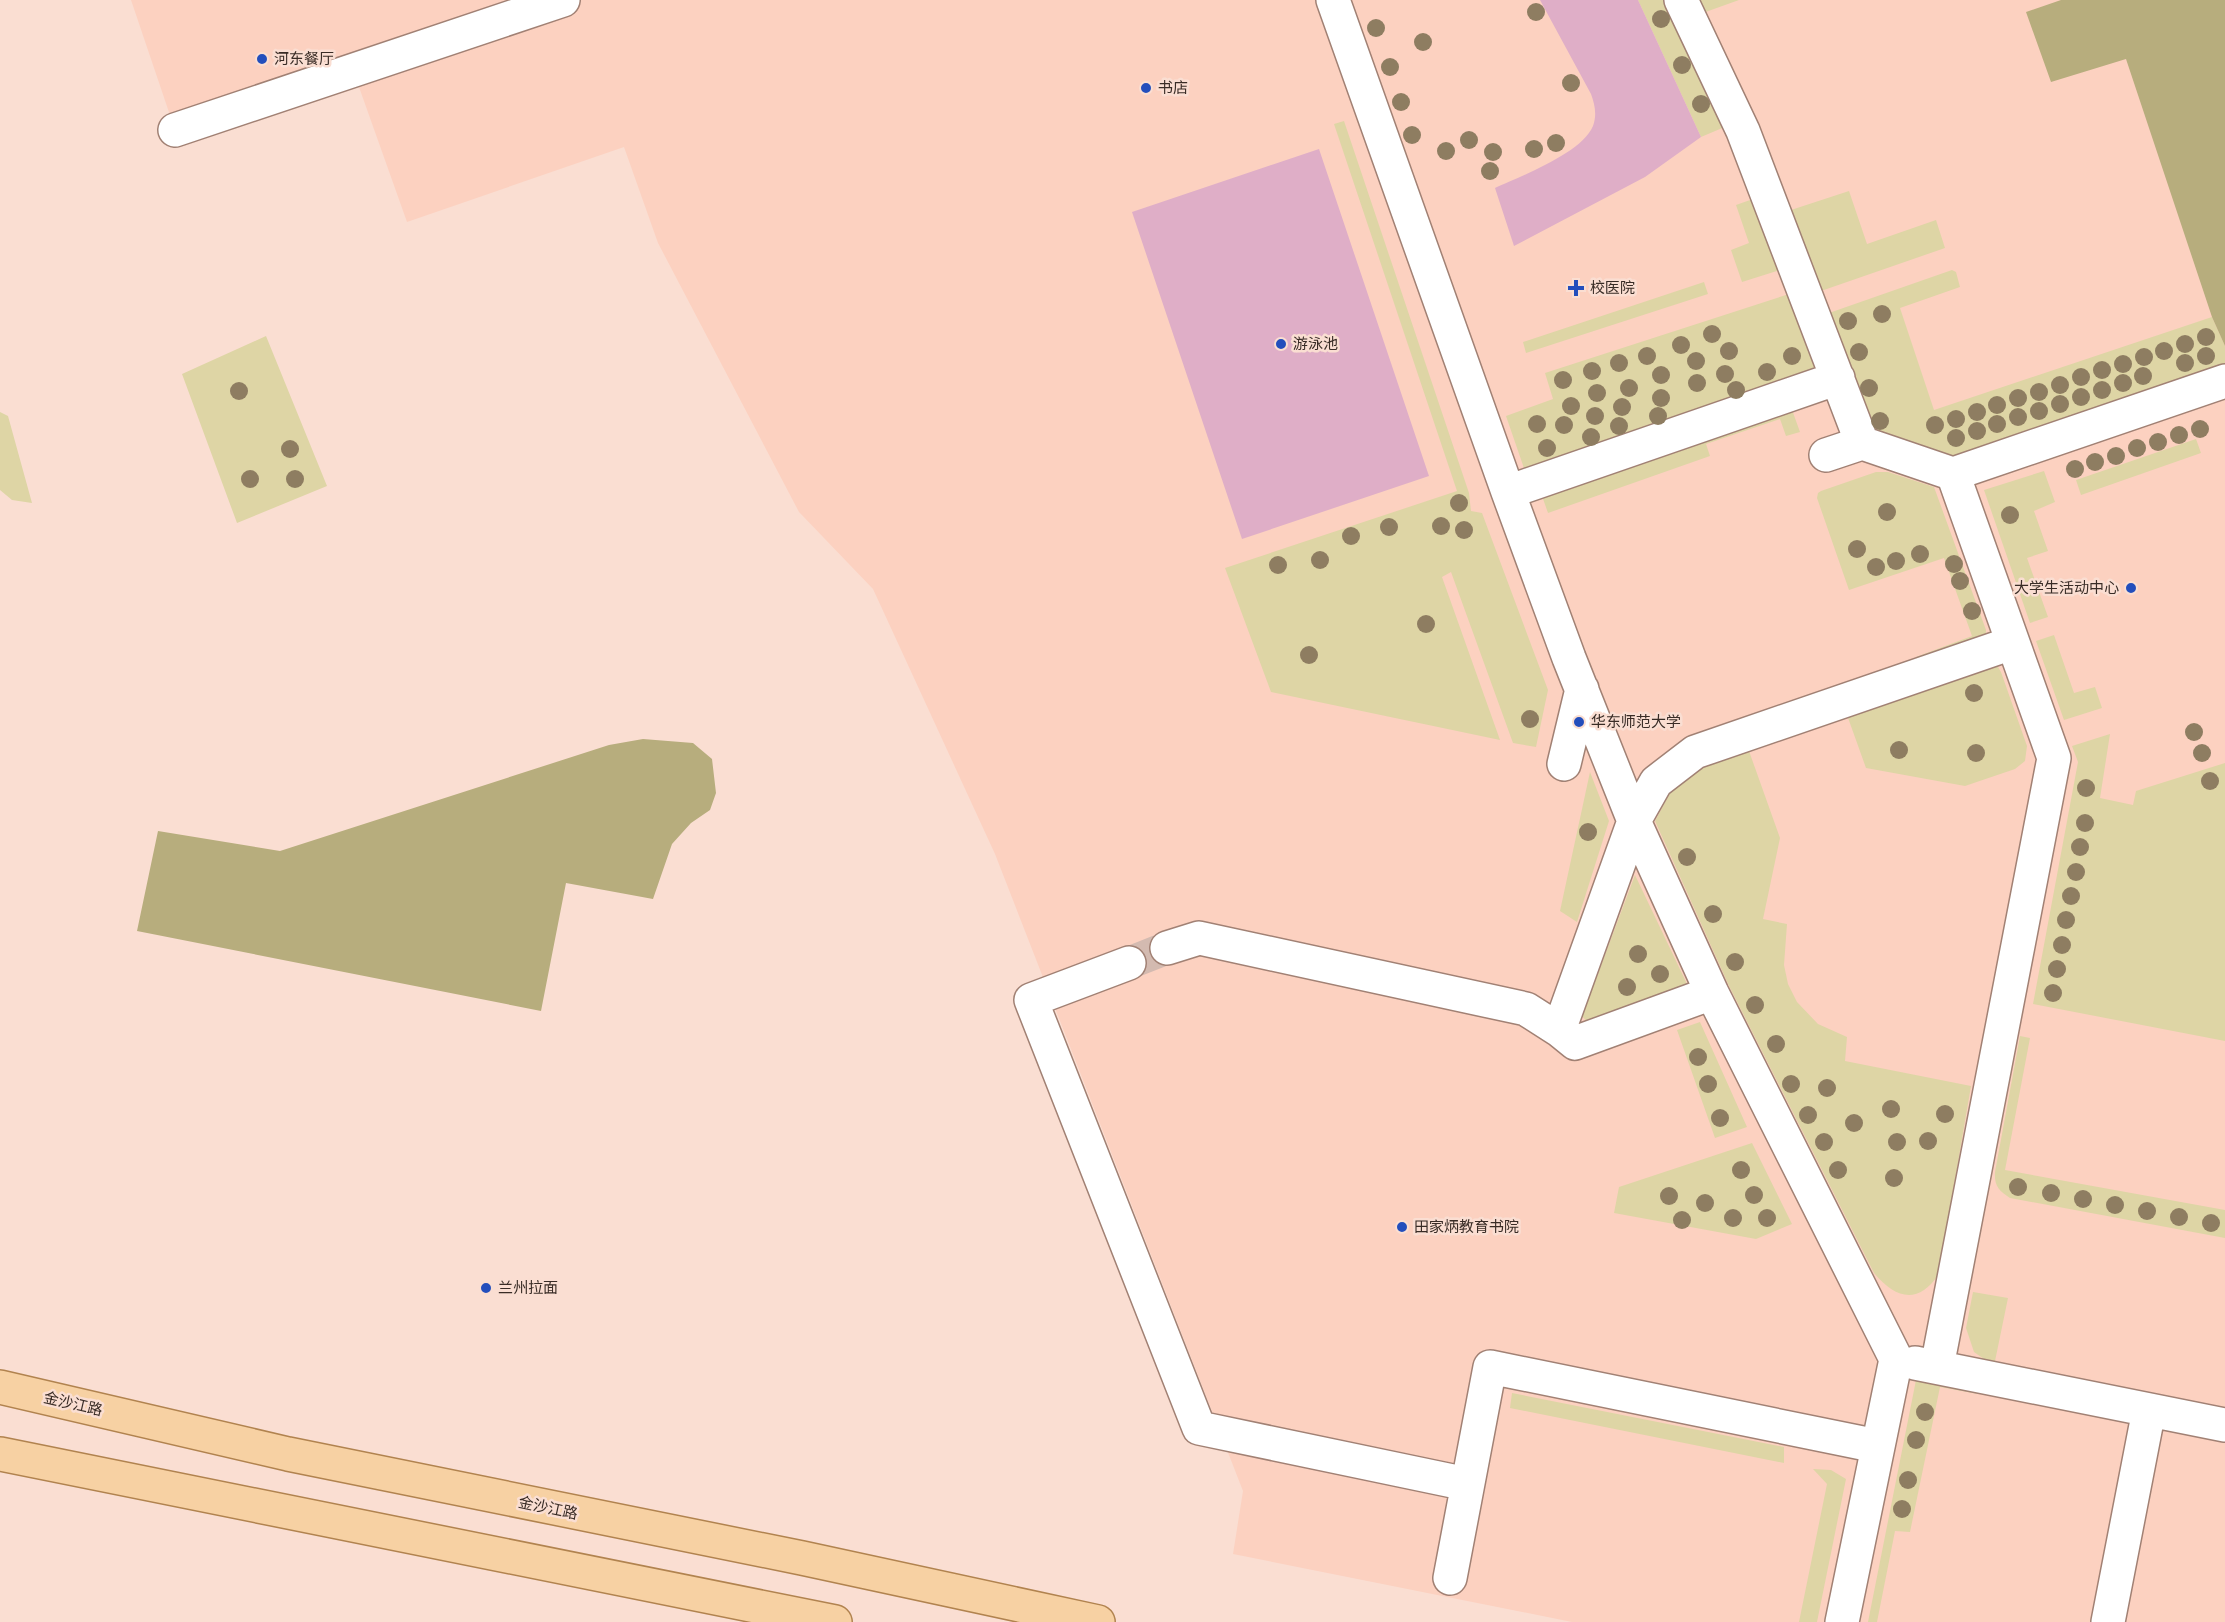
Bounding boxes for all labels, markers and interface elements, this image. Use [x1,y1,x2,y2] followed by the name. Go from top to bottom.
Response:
[274,49,334,68] place label: 河东餐厅
[255,52,269,66] marker: 河东餐厅
[1158,78,1188,97] place label: 书店
[1139,81,1153,95] marker: 书店
[1590,278,1635,297] place label: 校医院
[1567,279,1585,297] marker: 校医院
[1293,334,1338,353] place label: 游泳池
[1274,337,1288,351] marker: 游泳池
[2014,578,2119,597] place label: 大学生活动中心
[2124,581,2138,595] marker: 大学生活动中心
[1591,712,1681,731] place label: 华东师范大学
[1572,715,1586,729] marker: 华东师范大学
[1414,1217,1519,1236] place label: 田家炳教育书院
[1395,1220,1409,1234] marker: 田家炳教育书院
[498,1278,558,1297] place label: 兰州拉面
[479,1281,493,1295] marker: 兰州拉面
[42,1388,104,1420] street label: 金沙江路
[517,1492,579,1523] street label: 金沙江路

